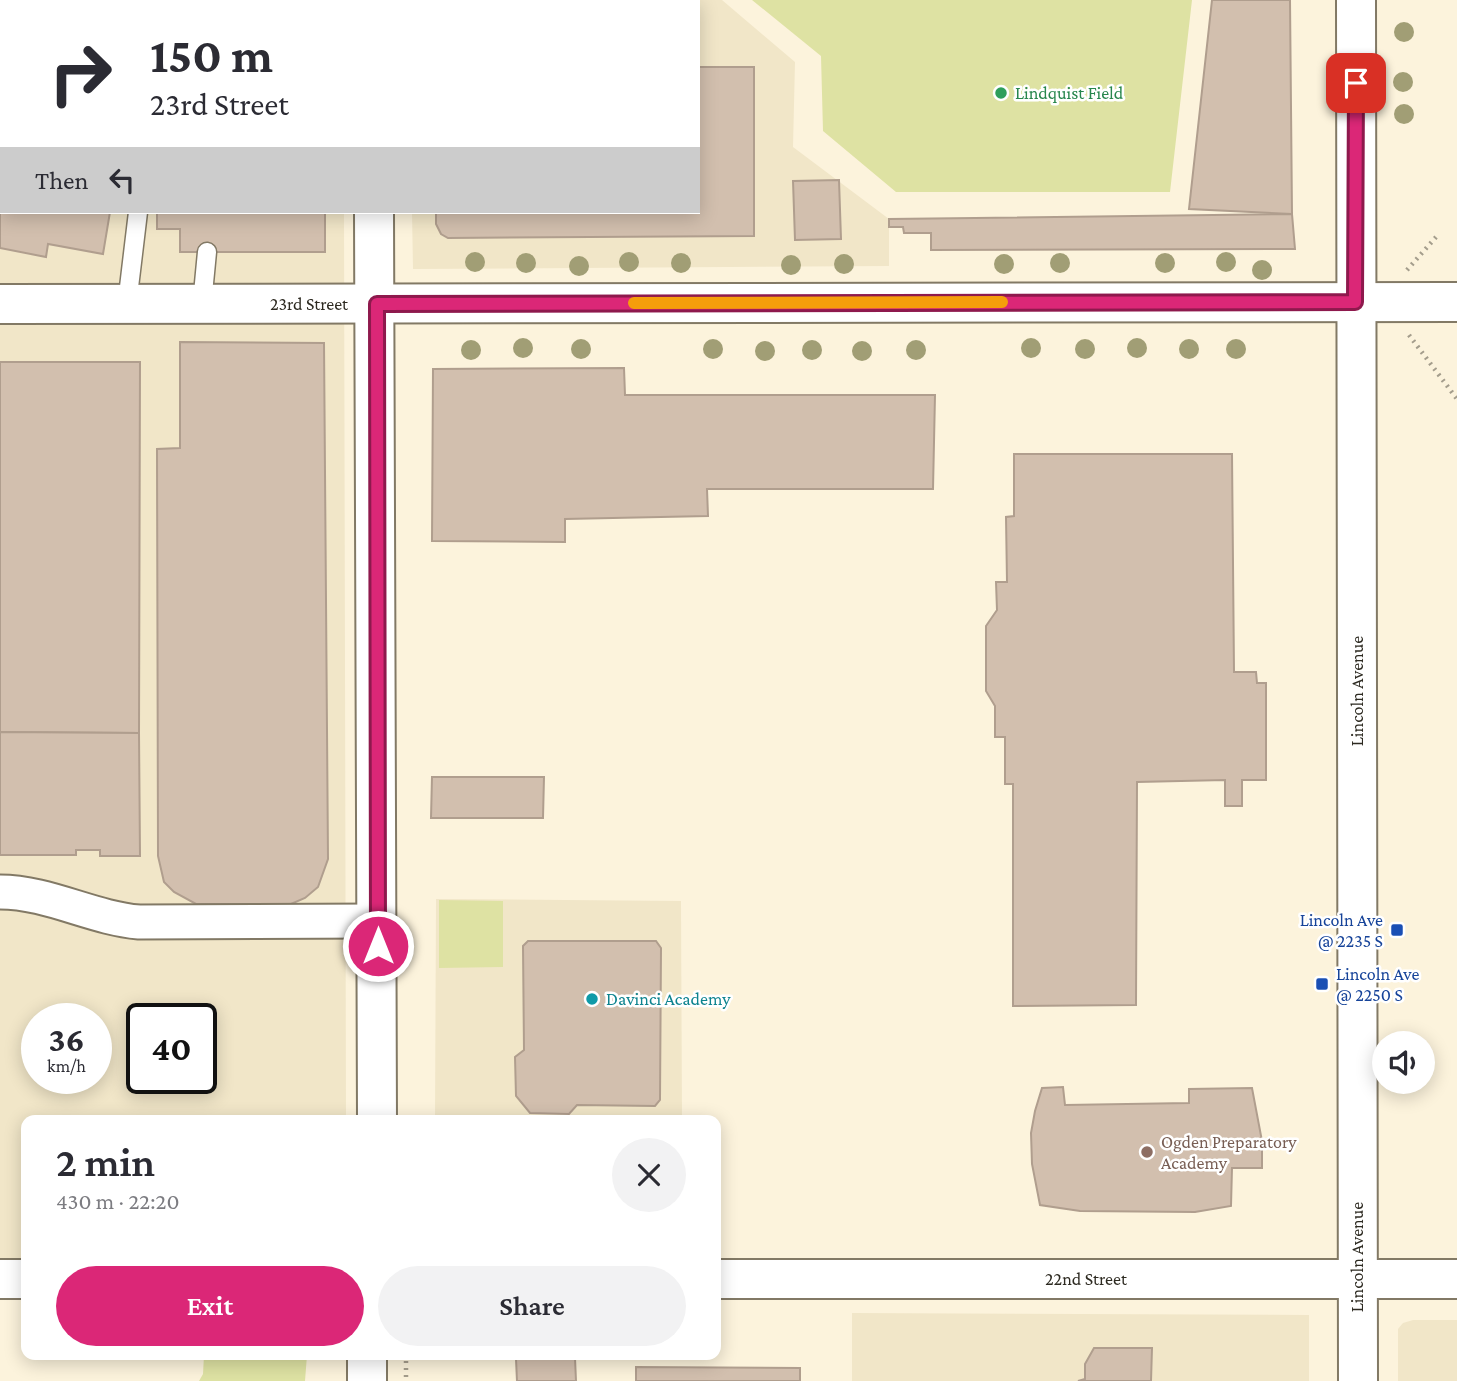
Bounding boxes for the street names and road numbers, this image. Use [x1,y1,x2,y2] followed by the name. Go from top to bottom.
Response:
[270,294,349,314] street label: 23rd Street
[1347,636,1367,746] street label: Lincoln Avenue
[1347,1202,1367,1312] street label: Lincoln Avenue
[1045,1269,1128,1289] street label: 22nd Street

